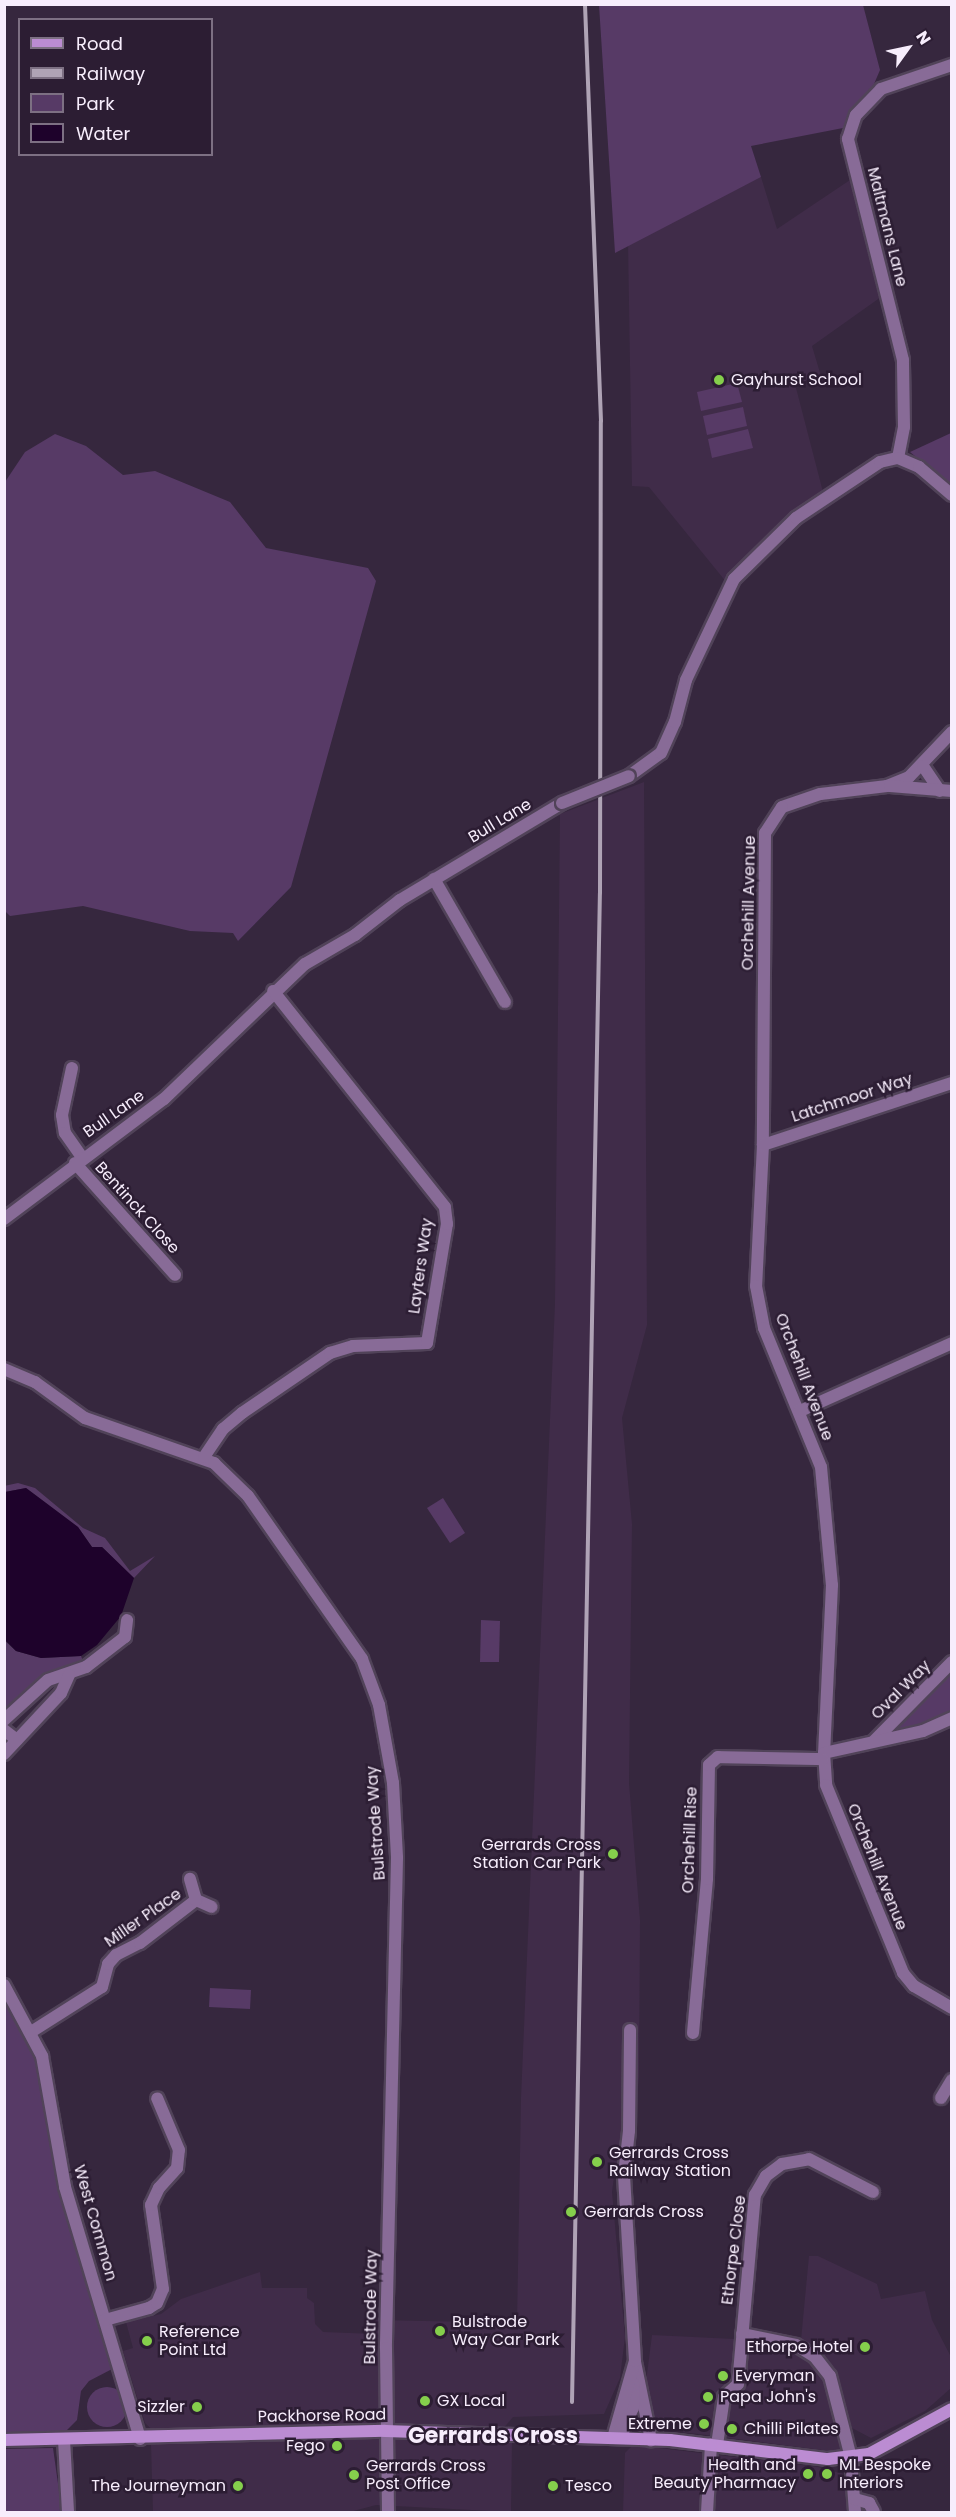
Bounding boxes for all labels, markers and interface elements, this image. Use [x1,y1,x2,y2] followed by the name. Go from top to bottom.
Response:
[18,18,213,156] legend
[878,18,938,78] north arrow
[911,27,936,49] text: N
[76,31,123,56] text: Road
[76,61,145,86] text: Railway
[76,91,115,116] text: Park
[76,121,130,146] text: Water
[863,165,911,289] street label: Maltmans Lane
[731,370,862,390] place label: Gayhurst School
[712,373,726,387] marker: Gayhurst School
[465,795,535,847] street label: Bull Lane
[738,835,760,971] street label: Orchehill Avenue
[789,1069,915,1127] street label: Latchmoor Way
[80,1086,148,1142] street label: Bull Lane
[91,1158,183,1258] street label: Bentinck Close
[405,1217,437,1315] street label: Layters Way
[771,1311,837,1443] street label: Orchehill Avenue
[867,1656,935,1724] street label: Oval Way
[362,1765,390,1881] street label: Bulstrode Way
[679,1786,701,1894] street label: Orchehill Rise
[843,1801,911,1933] street label: Orchehill Avenue
[473,1835,601,1873] place label: Gerrards Cross Station Car Park
[606,1847,620,1861] marker: Gerrards Cross Station Car Park
[101,1884,185,1952] street label: Miller Place
[609,2143,731,2181] place label: Gerrards Cross Railway Station
[590,2155,604,2169] marker: Gerrards Cross Railway Station
[69,2163,121,2283] street label: West Common
[718,2194,750,2306] street label: Ethorpe Close
[584,2202,704,2222] place label: Gerrards Cross
[562,2203,580,2221] marker: Gerrards Cross
[360,2249,382,2365] street label: Bulstrode Way
[452,2312,559,2350] place label: Bulstrode Way Car Park
[159,2322,240,2360] place label: Reference Point Ltd
[433,2324,447,2338] marker: Bulstrode Way Car Park
[140,2334,154,2348] marker: Reference Point Ltd
[747,2337,853,2357] place label: Ethorpe Hotel
[858,2340,872,2354] marker: Ethorpe Hotel
[735,2366,815,2386] place label: Everyman
[716,2369,730,2383] marker: Everyman
[720,2387,816,2407] place label: Papa John's
[701,2390,715,2404] marker: Papa John's
[437,2391,505,2411] place label: GX Local
[418,2394,432,2408] marker: GX Local
[137,2397,185,2417] place label: Sizzler
[190,2400,204,2414] marker: Sizzler
[258,2405,386,2427] street label: Packhorse Road
[628,2414,692,2434] place label: Extreme
[697,2417,711,2431] marker: Extreme
[744,2419,839,2439] place label: Chilli Pilates
[725,2422,739,2436] marker: Chilli Pilates
[408,2423,578,2449] district label: Gerrards Cross
[286,2436,325,2456] place label: Fego
[330,2439,344,2453] marker: Fego
[654,2455,796,2493] place label: Health and Beauty Pharmacy
[839,2455,931,2493] place label: ML Bespoke Interiors
[366,2456,486,2494] place label: Gerrards Cross Post Office
[801,2467,815,2481] marker: Health and Beauty Pharmacy
[820,2467,834,2481] marker: ML Bespoke Interiors
[347,2468,361,2482] marker: Gerrards Cross Post Office
[91,2476,226,2496] place label: The Journeyman
[565,2476,612,2496] place label: Tesco
[231,2479,245,2493] marker: The Journeyman
[546,2479,560,2493] marker: Tesco

